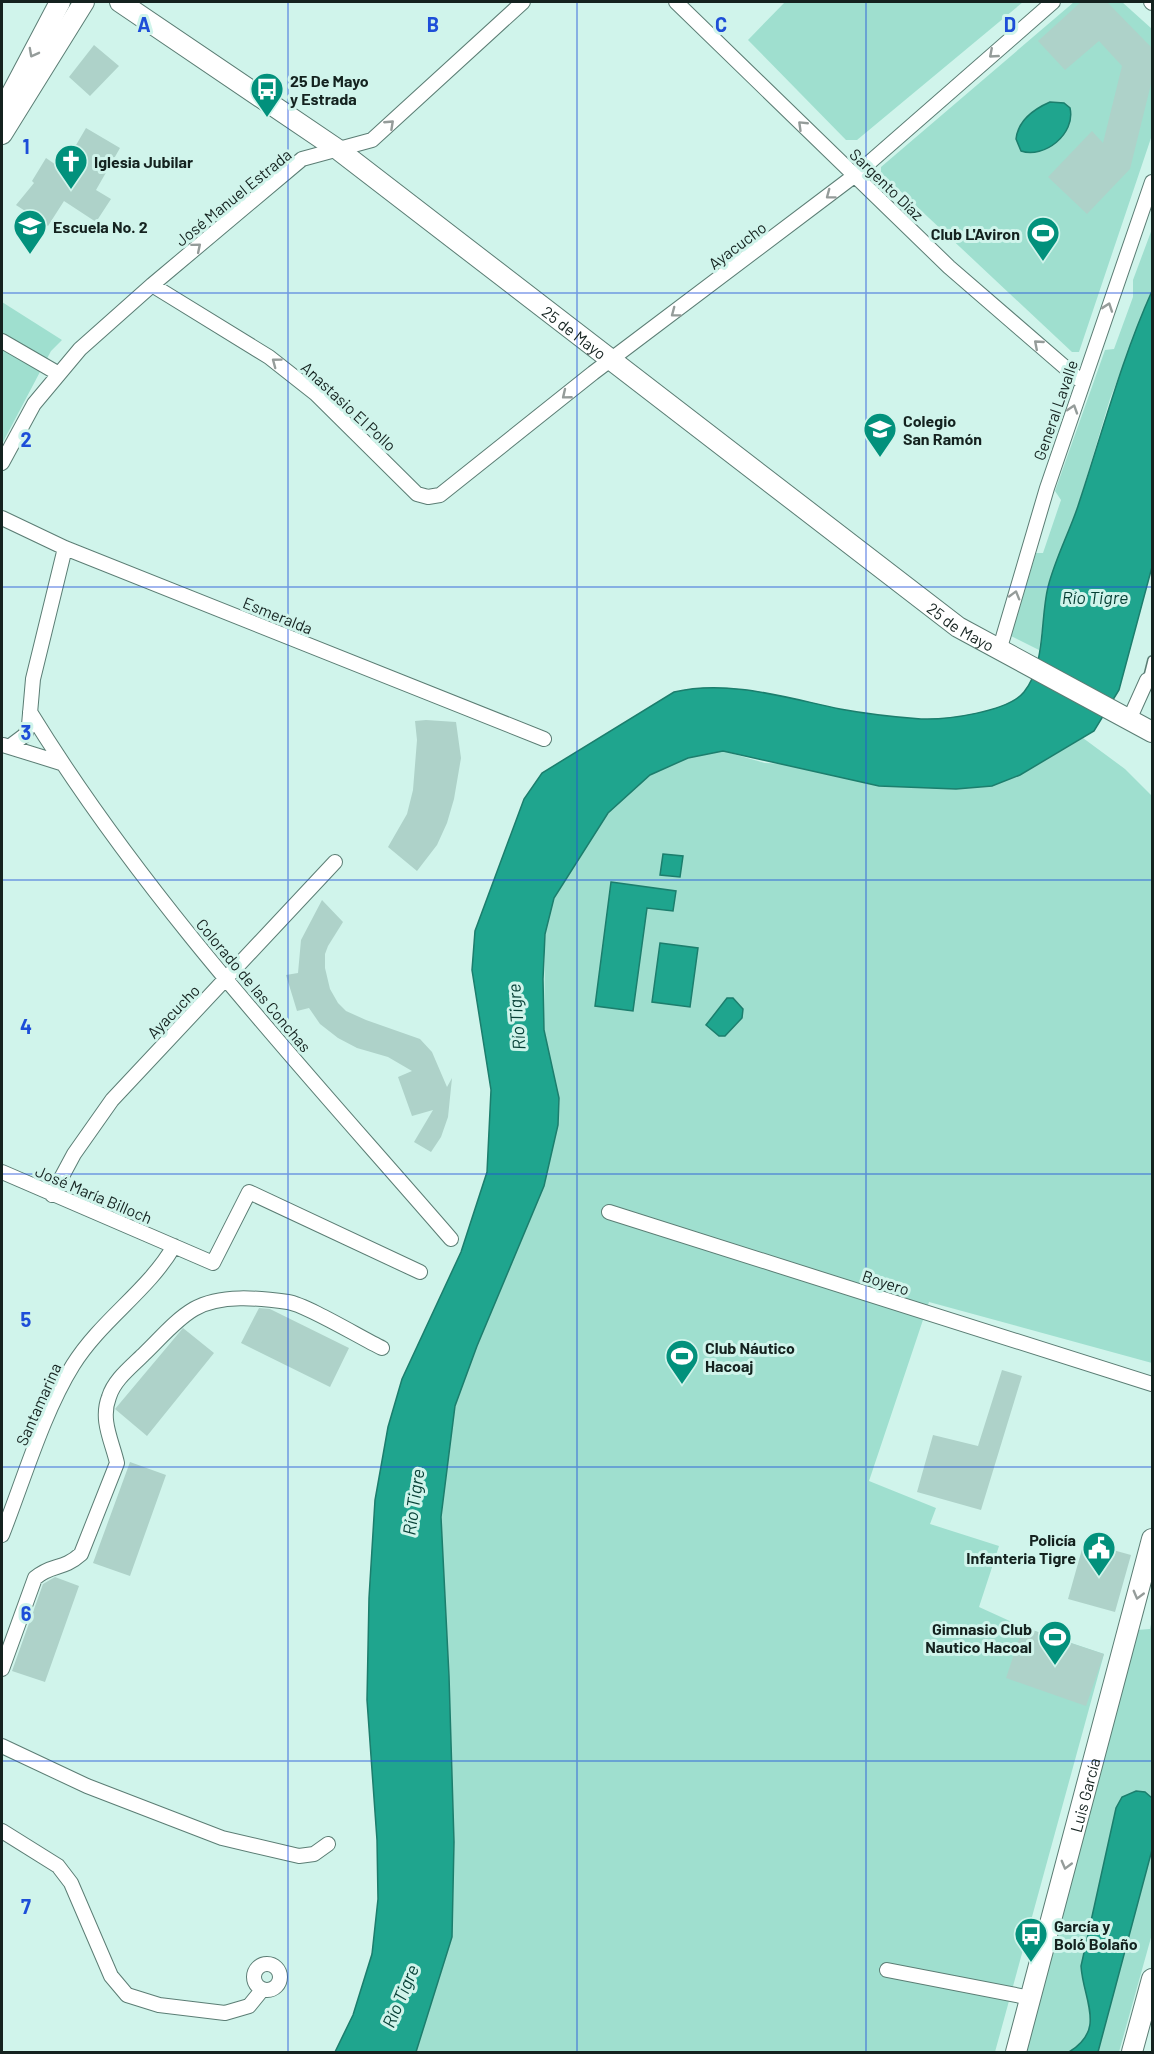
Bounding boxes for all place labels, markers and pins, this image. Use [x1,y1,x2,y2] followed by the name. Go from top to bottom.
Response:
[249,71,285,118] bus stop icon: 25 De Mayo y Estrada
[290,71,369,108] place label: 25 De Mayo y Estrada
[53,143,89,190] church icon: Iglesia Jubilar
[94,152,193,171] place label: Iglesia Jubilar
[12,208,48,255] school or university icon: Escuela No. 2
[1025,215,1061,262] sports icon: Club L'Aviron
[53,217,148,236] place label: Escuela No. 2
[931,224,1020,243] place label: Club L'Aviron
[862,411,898,458] school or university icon: Colegio San Ramón
[903,411,982,448] place label: Colegio San Ramón
[664,1338,700,1385] sports icon: Club Náutico Hacoaj
[705,1338,795,1375] place label: Club Náutico Hacoaj
[966,1530,1076,1567] place label: Policía Infanteria Tigre
[1081,1530,1117,1577] public building icon: Policía Infanteria Tigre
[925,1619,1032,1656] place label: Gimnasio Club Nautico Hacoal
[1037,1619,1073,1666] sports icon: Gimnasio Club Nautico Hacoal
[1013,1916,1049,1963] bus stop icon: García y Boló Bolaño
[1054,1916,1138,1953] place label: García y Boló Bolaño

